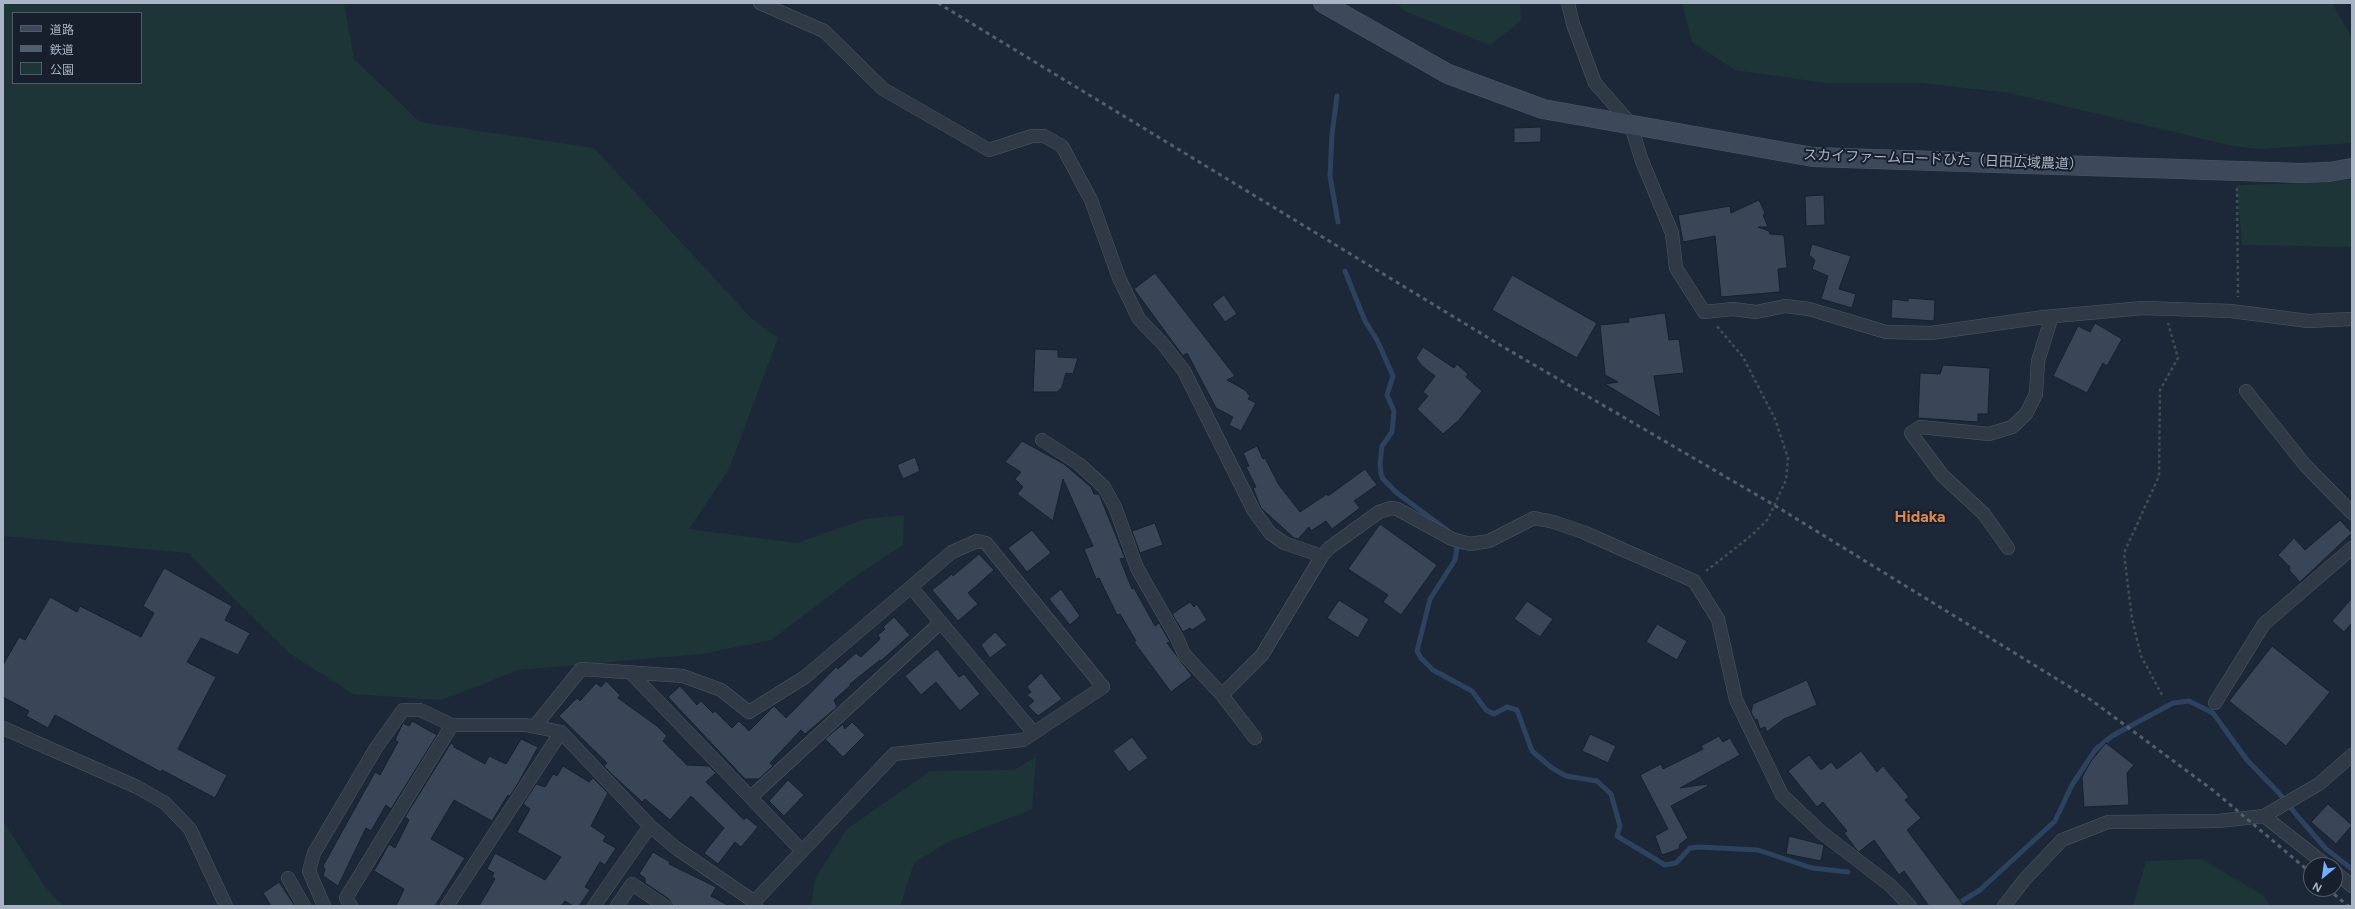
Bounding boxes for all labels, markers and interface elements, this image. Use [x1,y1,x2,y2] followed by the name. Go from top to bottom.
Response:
[12,12,142,84] legend
[50,23,74,37] text: 道路
[50,43,74,57] text: 鉄道
[50,63,74,77] text: 公園
[1803,147,2083,173] street label: スカイファームロードひた（日田広域農道）
[1895,507,1945,527] district label: Hidaka
[2303,857,2343,897] north arrow
[2311,879,2324,895] text: N

